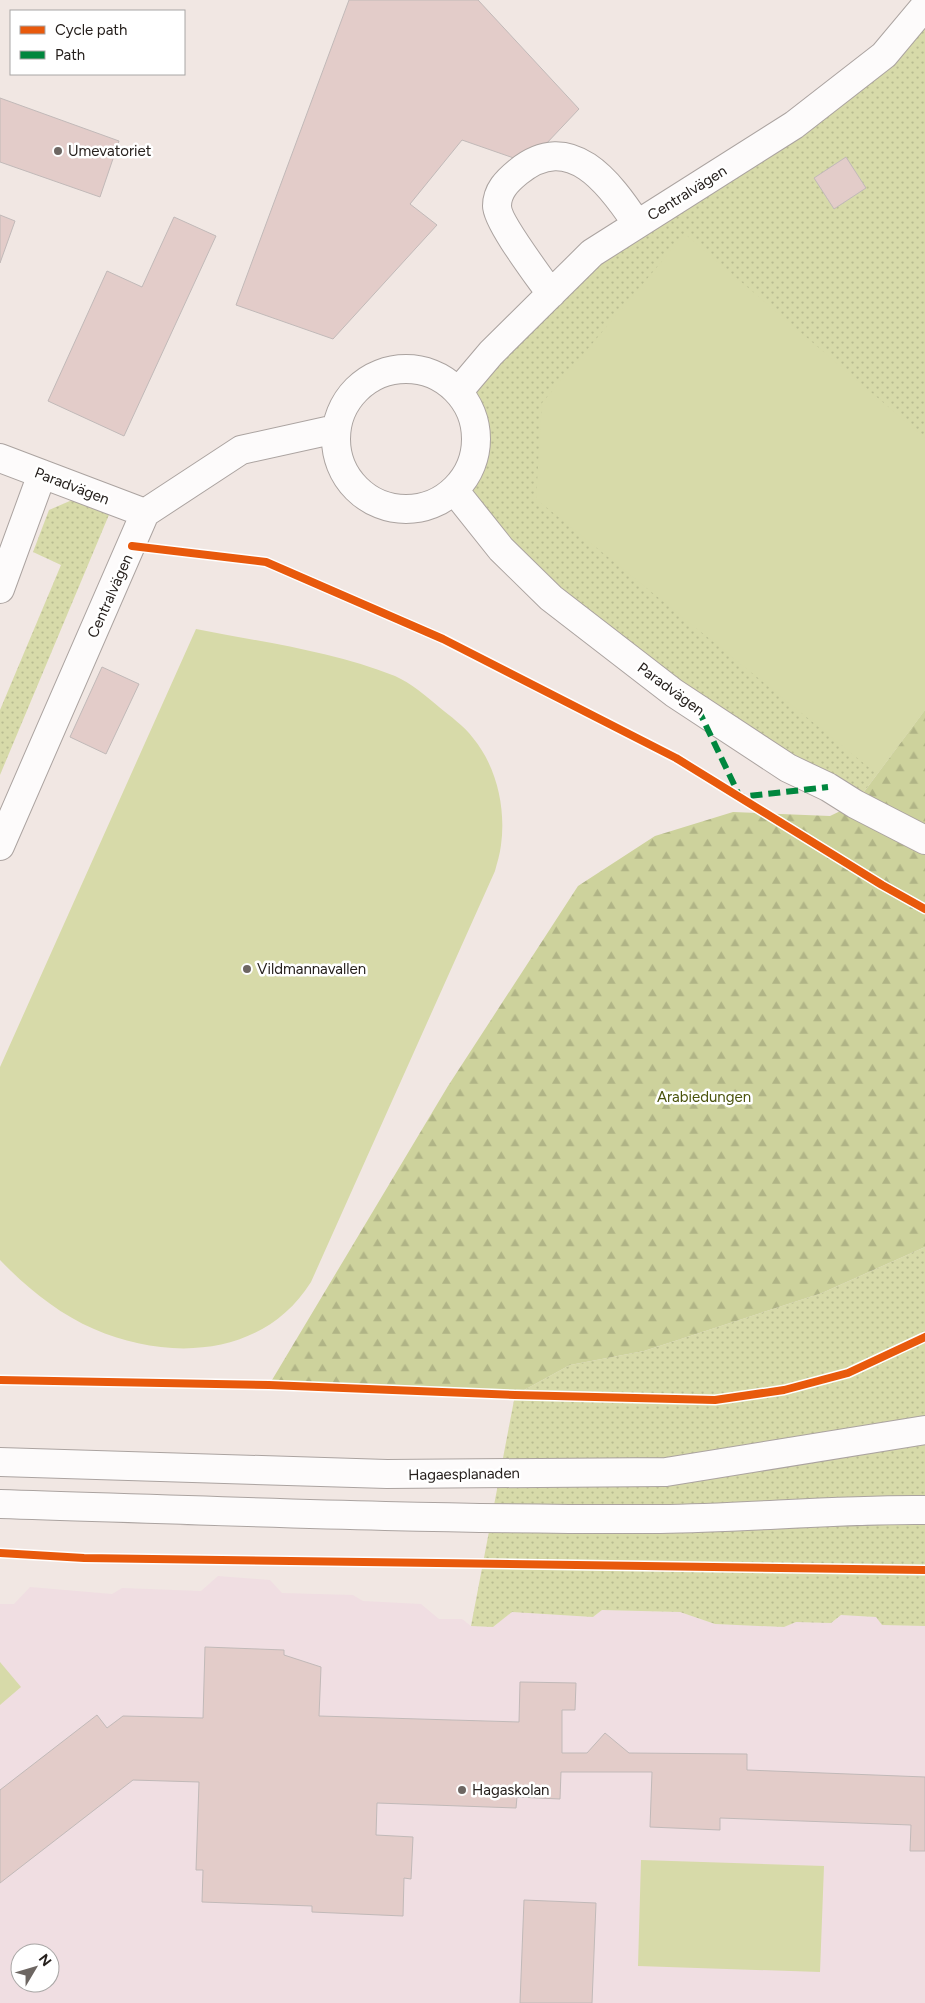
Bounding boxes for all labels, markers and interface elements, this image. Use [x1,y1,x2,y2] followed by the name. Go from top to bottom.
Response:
[10,10,185,75] legend
[55,21,127,39] text: Cycle path
[55,46,85,64] text: Path
[68,142,152,160] place label: Umevatoriet
[52,145,64,157] marker: Umevatoriet
[644,162,730,224] street label: Centralvägen
[32,464,112,508] street label: Paradvägen
[84,551,136,641] street label: Centralvägen
[634,659,708,719] street label: Paradvägen
[257,960,366,978] place label: Vildmannavallen
[241,963,253,975] marker: Vildmannavallen
[657,1088,751,1106] park label: Arabiedungen
[408,1464,520,1484] street label: Hagaesplanaden
[472,1781,550,1799] place label: Hagaskolan
[456,1784,468,1796] marker: Hagaskolan
[10,1943,60,1993] north arrow
[35,1951,55,1970] text: N

